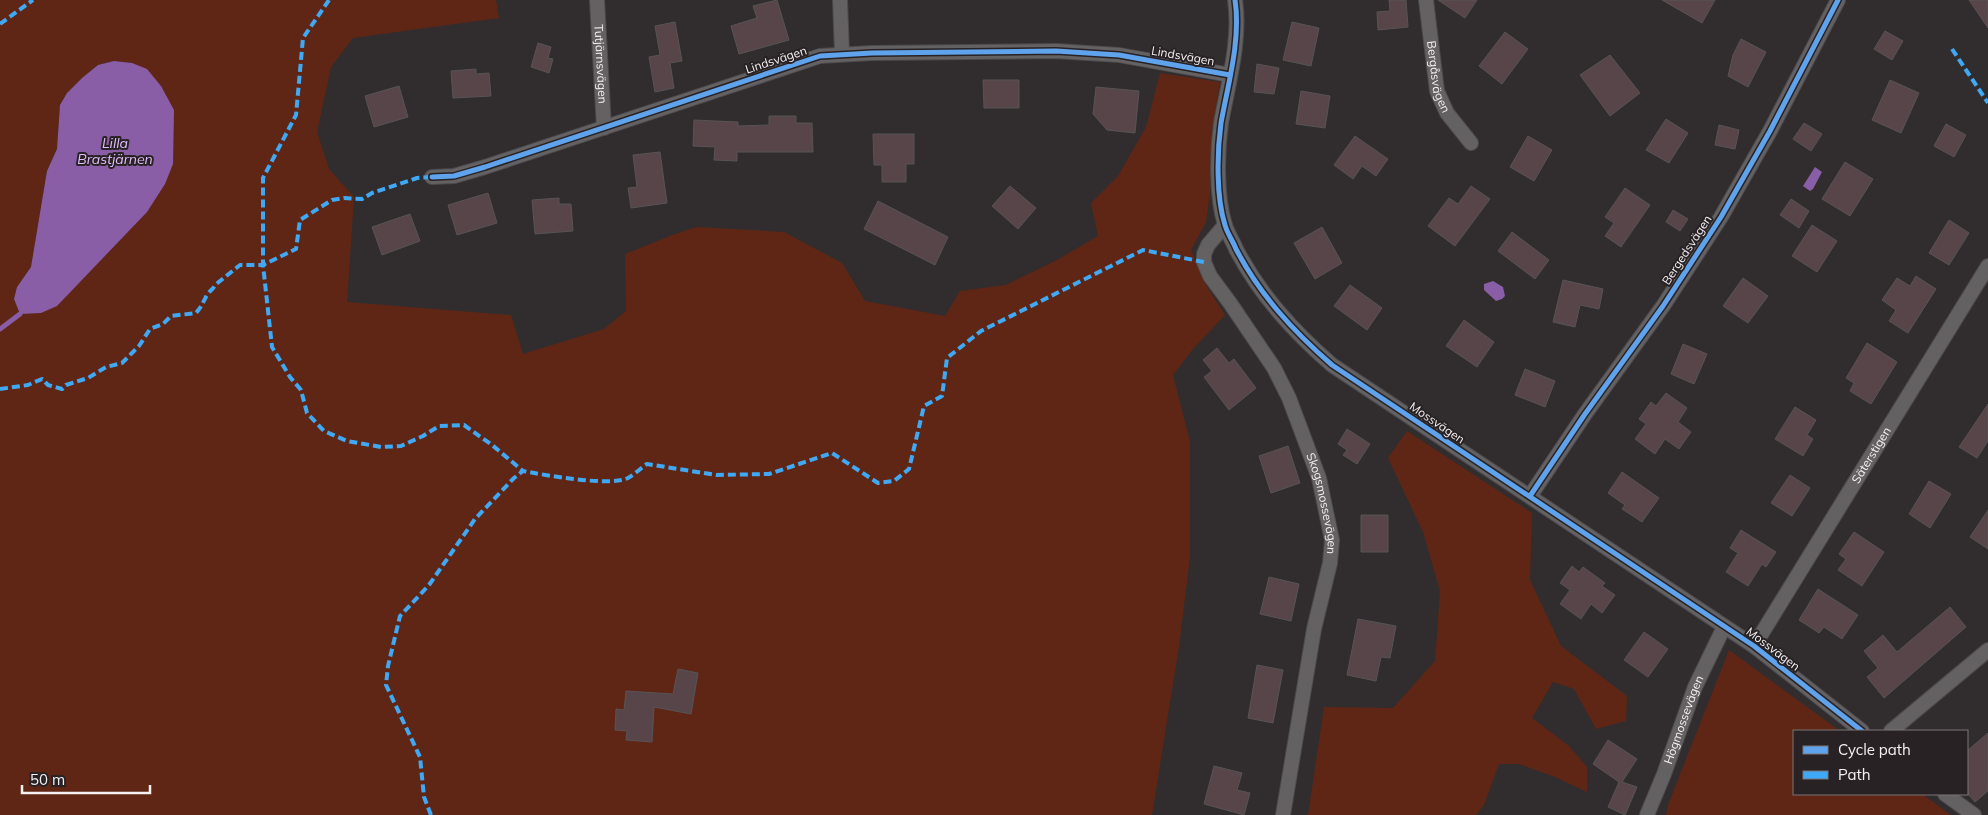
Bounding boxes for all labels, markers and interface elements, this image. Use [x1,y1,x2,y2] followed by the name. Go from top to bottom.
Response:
[591,24,611,104] street label: Tutjärnsvägen
[1424,40,1454,115] street label: Bergåsvägen
[743,43,809,77] street label: Lindsvägen
[1150,43,1216,68] street label: Lindsvägen
[77,134,153,168] water label: Lilla Brastjärnen
[1658,212,1715,287] street label: Bergedsvägen
[1407,399,1468,447] street label: Mossvägen
[1848,424,1894,486] street label: Säterstigen
[1303,451,1340,555] street label: Skogsmossevägen
[1744,624,1803,674] street label: Mossvägen
[1660,673,1707,766] street label: Högmossevägen
[1793,730,1968,795] legend
[1838,740,1911,759] text: Cycle path
[22,762,150,794] scale bar
[1838,765,1870,784] text: Path
[30,770,65,789] text: 50 m

